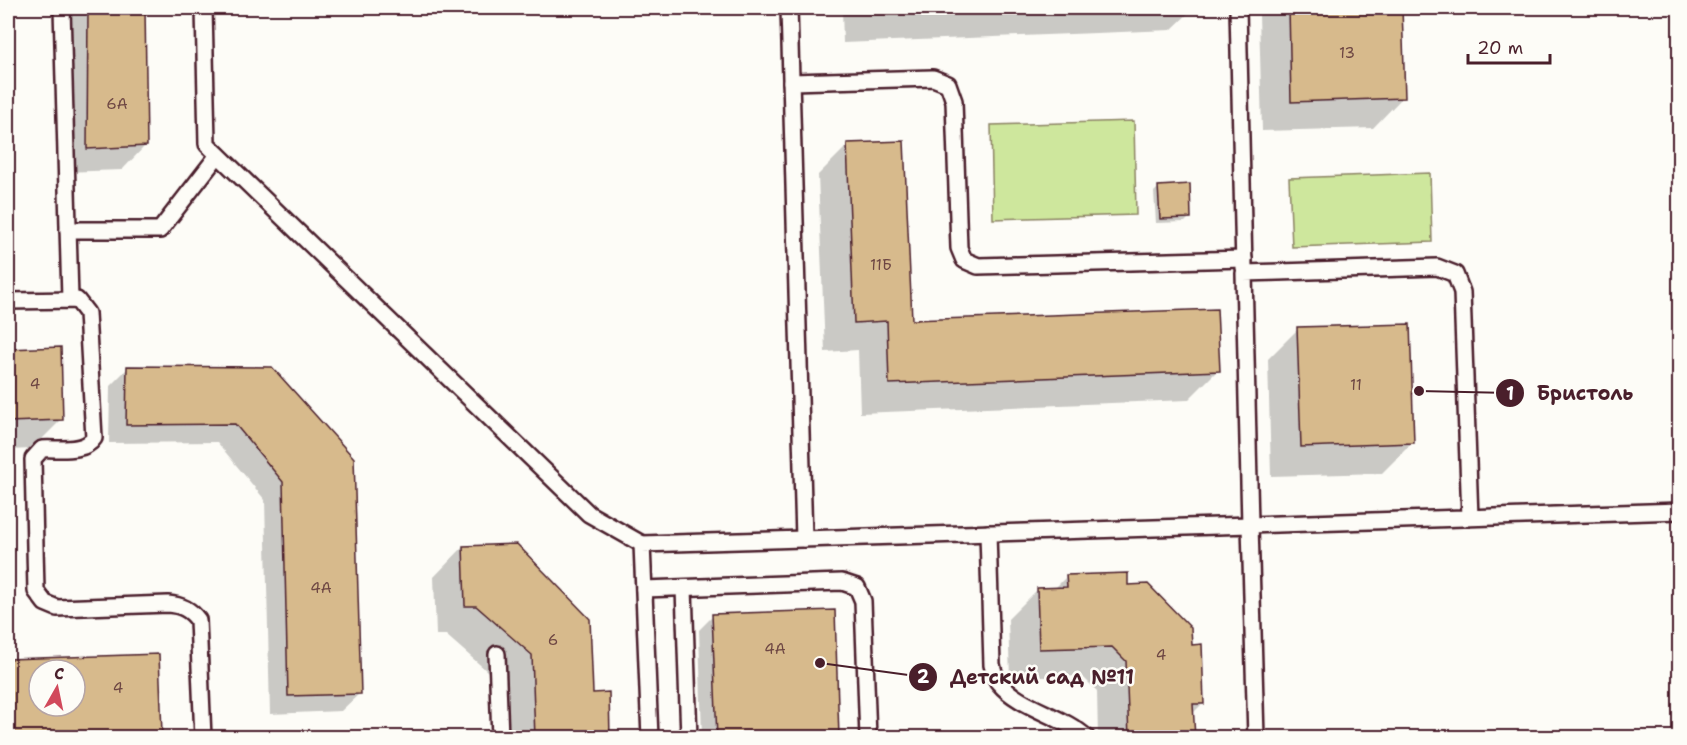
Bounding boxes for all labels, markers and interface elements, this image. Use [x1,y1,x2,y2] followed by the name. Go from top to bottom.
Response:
[1468,27,1550,65] scale bar
[1477,36,1523,60] text: 20 m
[1339,43,1355,63] house number: 13
[106,94,128,114] house number: 6А
[870,255,892,275] house number: 11Б
[30,374,40,394] house number: 4
[1495,374,1646,412] callout: Бристоль
[1350,375,1362,395] house number: 11
[1537,380,1633,406] text: Бристоль
[1506,382,1514,406] text: 1
[310,578,332,598] house number: 4А
[548,630,558,650] house number: 6
[764,639,786,659] house number: 4А
[1156,645,1166,665] house number: 4
[27,658,87,718] north arrow
[908,658,1146,696] callout: Детский сад №11
[53,663,66,685] text: С
[950,664,1134,690] text: Детский сад №11
[917,665,930,689] text: 2
[113,678,123,698] house number: 4

